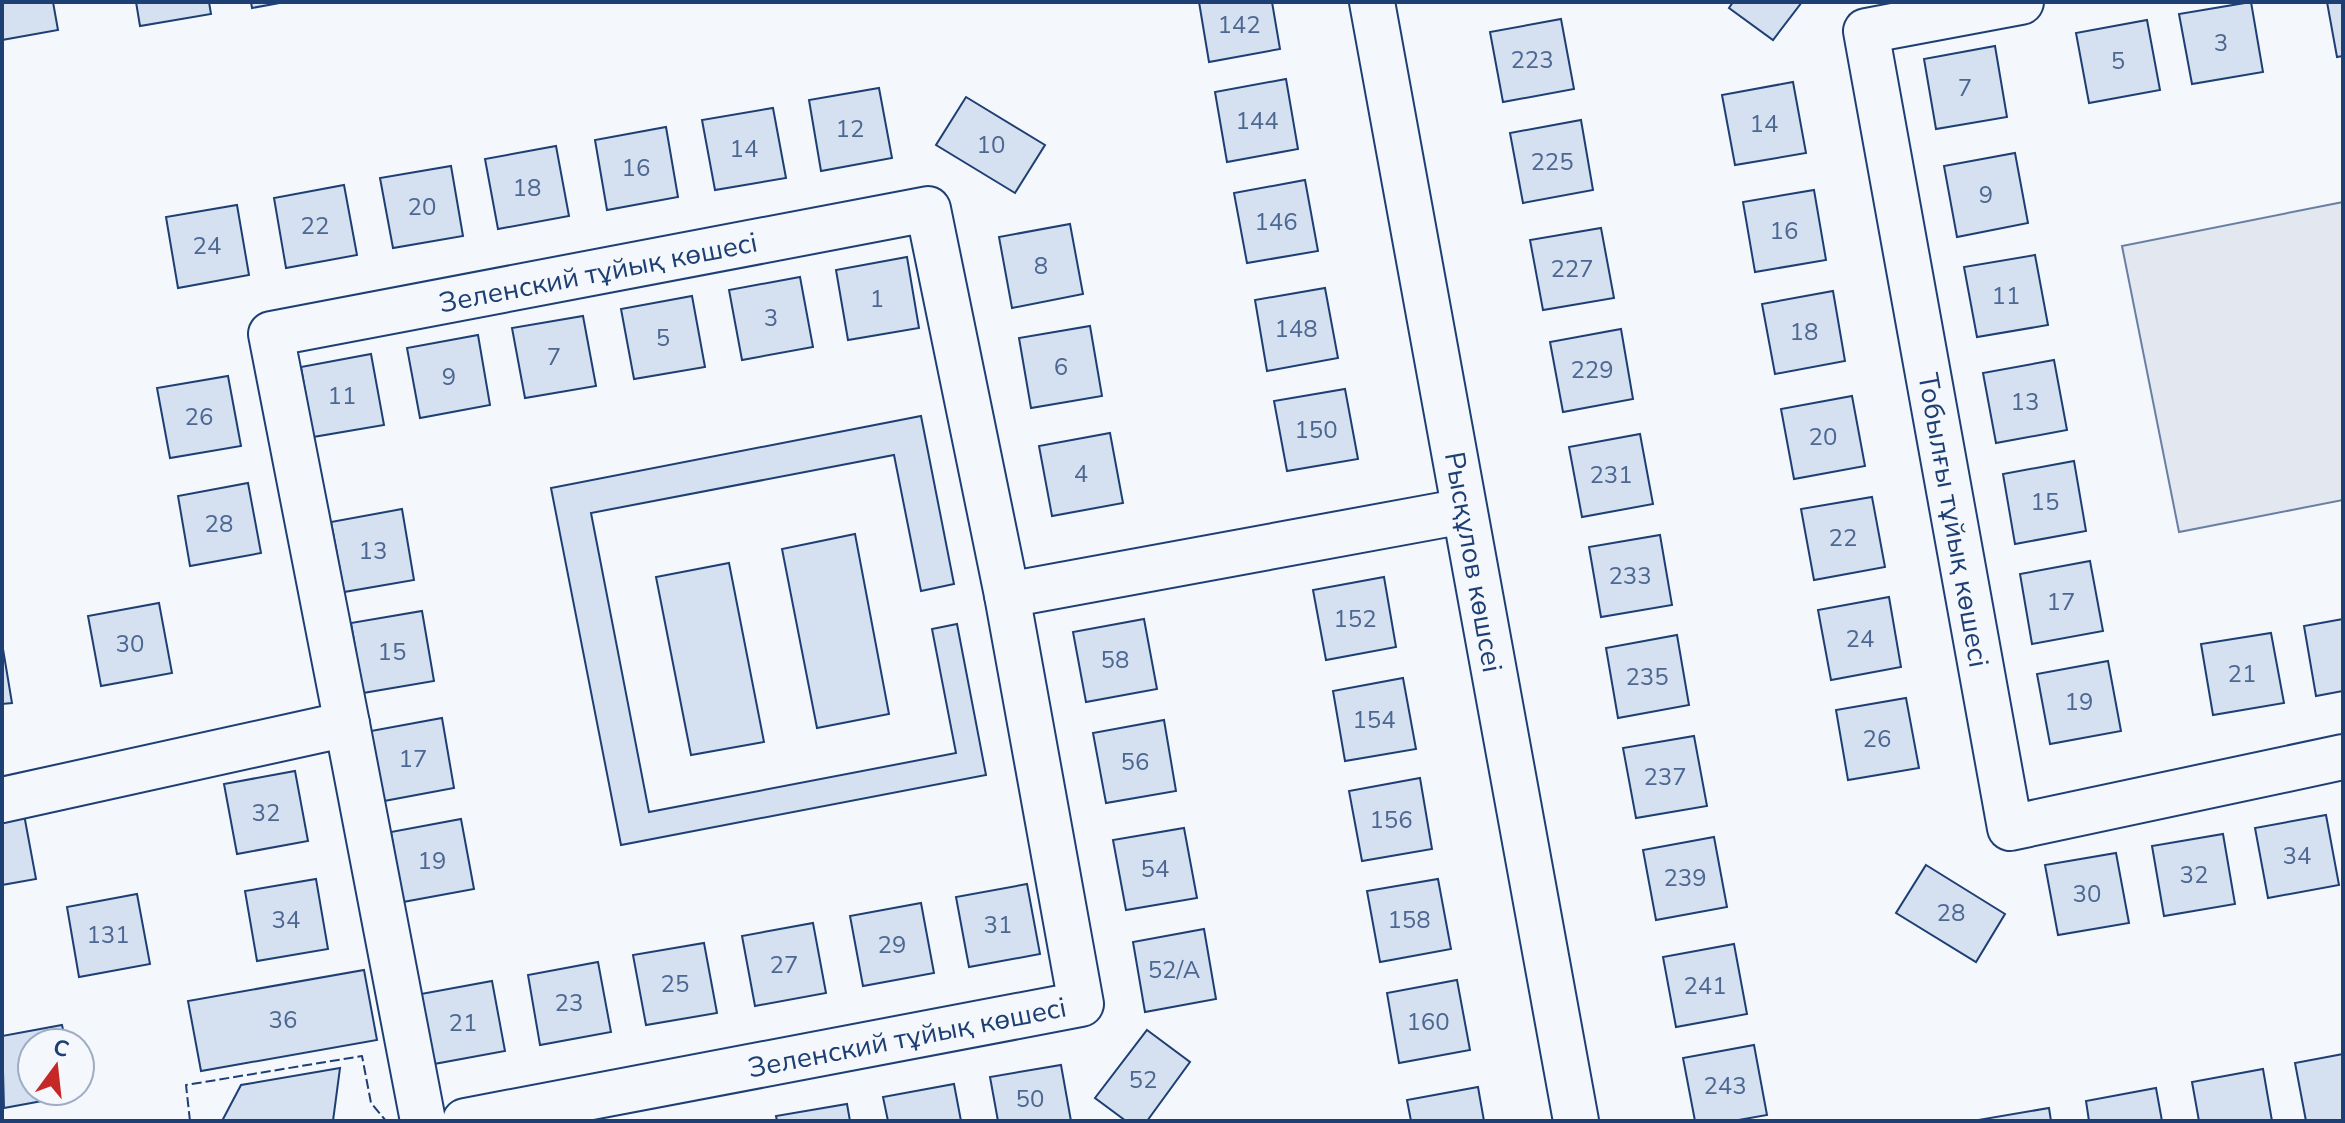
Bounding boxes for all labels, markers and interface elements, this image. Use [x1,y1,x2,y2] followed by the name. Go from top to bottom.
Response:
[1217,9,1261,41] house number: 142
[2214,27,2228,59] house number: 3
[1510,44,1554,76] house number: 223
[2111,45,2125,77] house number: 5
[1958,72,1972,104] house number: 7
[1235,105,1279,137] house number: 144
[1750,108,1778,140] house number: 14
[836,113,864,145] house number: 12
[977,129,1005,161] house number: 10
[730,133,758,165] house number: 14
[1530,146,1574,178] house number: 225
[622,152,650,184] house number: 16
[513,172,541,204] house number: 18
[1979,179,1993,211] house number: 9
[408,191,436,223] house number: 20
[1254,206,1298,238] house number: 146
[301,210,329,242] house number: 22
[1770,215,1798,247] house number: 16
[436,223,761,323] street label: Зеленский тұйық көшесі
[193,230,221,262] house number: 24
[1034,250,1048,282] house number: 8
[1550,253,1594,285] house number: 227
[1992,280,2020,312] house number: 11
[870,283,884,315] house number: 1
[764,302,778,334] house number: 3
[1274,313,1318,345] house number: 148
[1790,316,1818,348] house number: 18
[656,322,670,354] house number: 5
[547,341,561,373] house number: 7
[1054,351,1068,383] house number: 6
[1570,354,1614,386] house number: 229
[442,361,456,393] house number: 9
[1908,370,1998,670] street label: Тобылғы тұйық көшесі
[328,380,356,412] house number: 11
[2011,386,2039,418] house number: 13
[185,401,213,433] house number: 26
[1294,414,1338,446] house number: 150
[1809,421,1837,453] house number: 20
[1435,449,1511,675] street label: Рысқұлов көшсеі
[1074,458,1088,490] house number: 4
[1589,459,1633,491] house number: 231
[2031,486,2059,518] house number: 15
[205,508,233,540] house number: 28
[1829,522,1857,554] house number: 22
[359,535,387,567] house number: 13
[1608,560,1652,592] house number: 233
[2047,586,2075,618] house number: 17
[1333,603,1377,635] house number: 152
[1846,623,1874,655] house number: 24
[116,628,144,660] house number: 30
[378,636,406,668] house number: 15
[1101,644,1129,676] house number: 58
[2228,658,2256,690] house number: 21
[1625,661,1669,693] house number: 235
[2065,686,2093,718] house number: 19
[1352,704,1396,736] house number: 154
[1863,723,1891,755] house number: 26
[399,743,427,775] house number: 17
[1121,746,1149,778] house number: 56
[1643,761,1687,793] house number: 237
[252,797,280,829] house number: 32
[1369,804,1413,836] house number: 156
[2283,840,2311,872] house number: 34
[418,845,446,877] house number: 19
[1141,853,1169,885] house number: 54
[2180,859,2208,891] house number: 32
[1663,862,1707,894] house number: 239
[2073,878,2101,910] house number: 30
[1937,897,1965,929] house number: 28
[272,904,300,936] house number: 34
[1387,904,1431,936] house number: 158
[984,909,1012,941] house number: 31
[86,919,130,951] house number: 131
[878,929,906,961] house number: 29
[770,949,798,981] house number: 27
[1148,954,1201,986] house number: 52/А
[661,968,689,1000] house number: 25
[1683,970,1727,1002] house number: 241
[555,987,583,1019] house number: 23
[745,988,1070,1088] street label: Зеленский тұйық көшесі
[269,1004,297,1036] house number: 36
[1406,1006,1450,1038] house number: 160
[449,1007,477,1039] house number: 21
[16,1027,96,1107] north arrow
[50,1032,72,1065] text: С
[1129,1064,1157,1096] house number: 52
[1703,1070,1747,1102] house number: 243
[1016,1083,1044,1115] house number: 50

